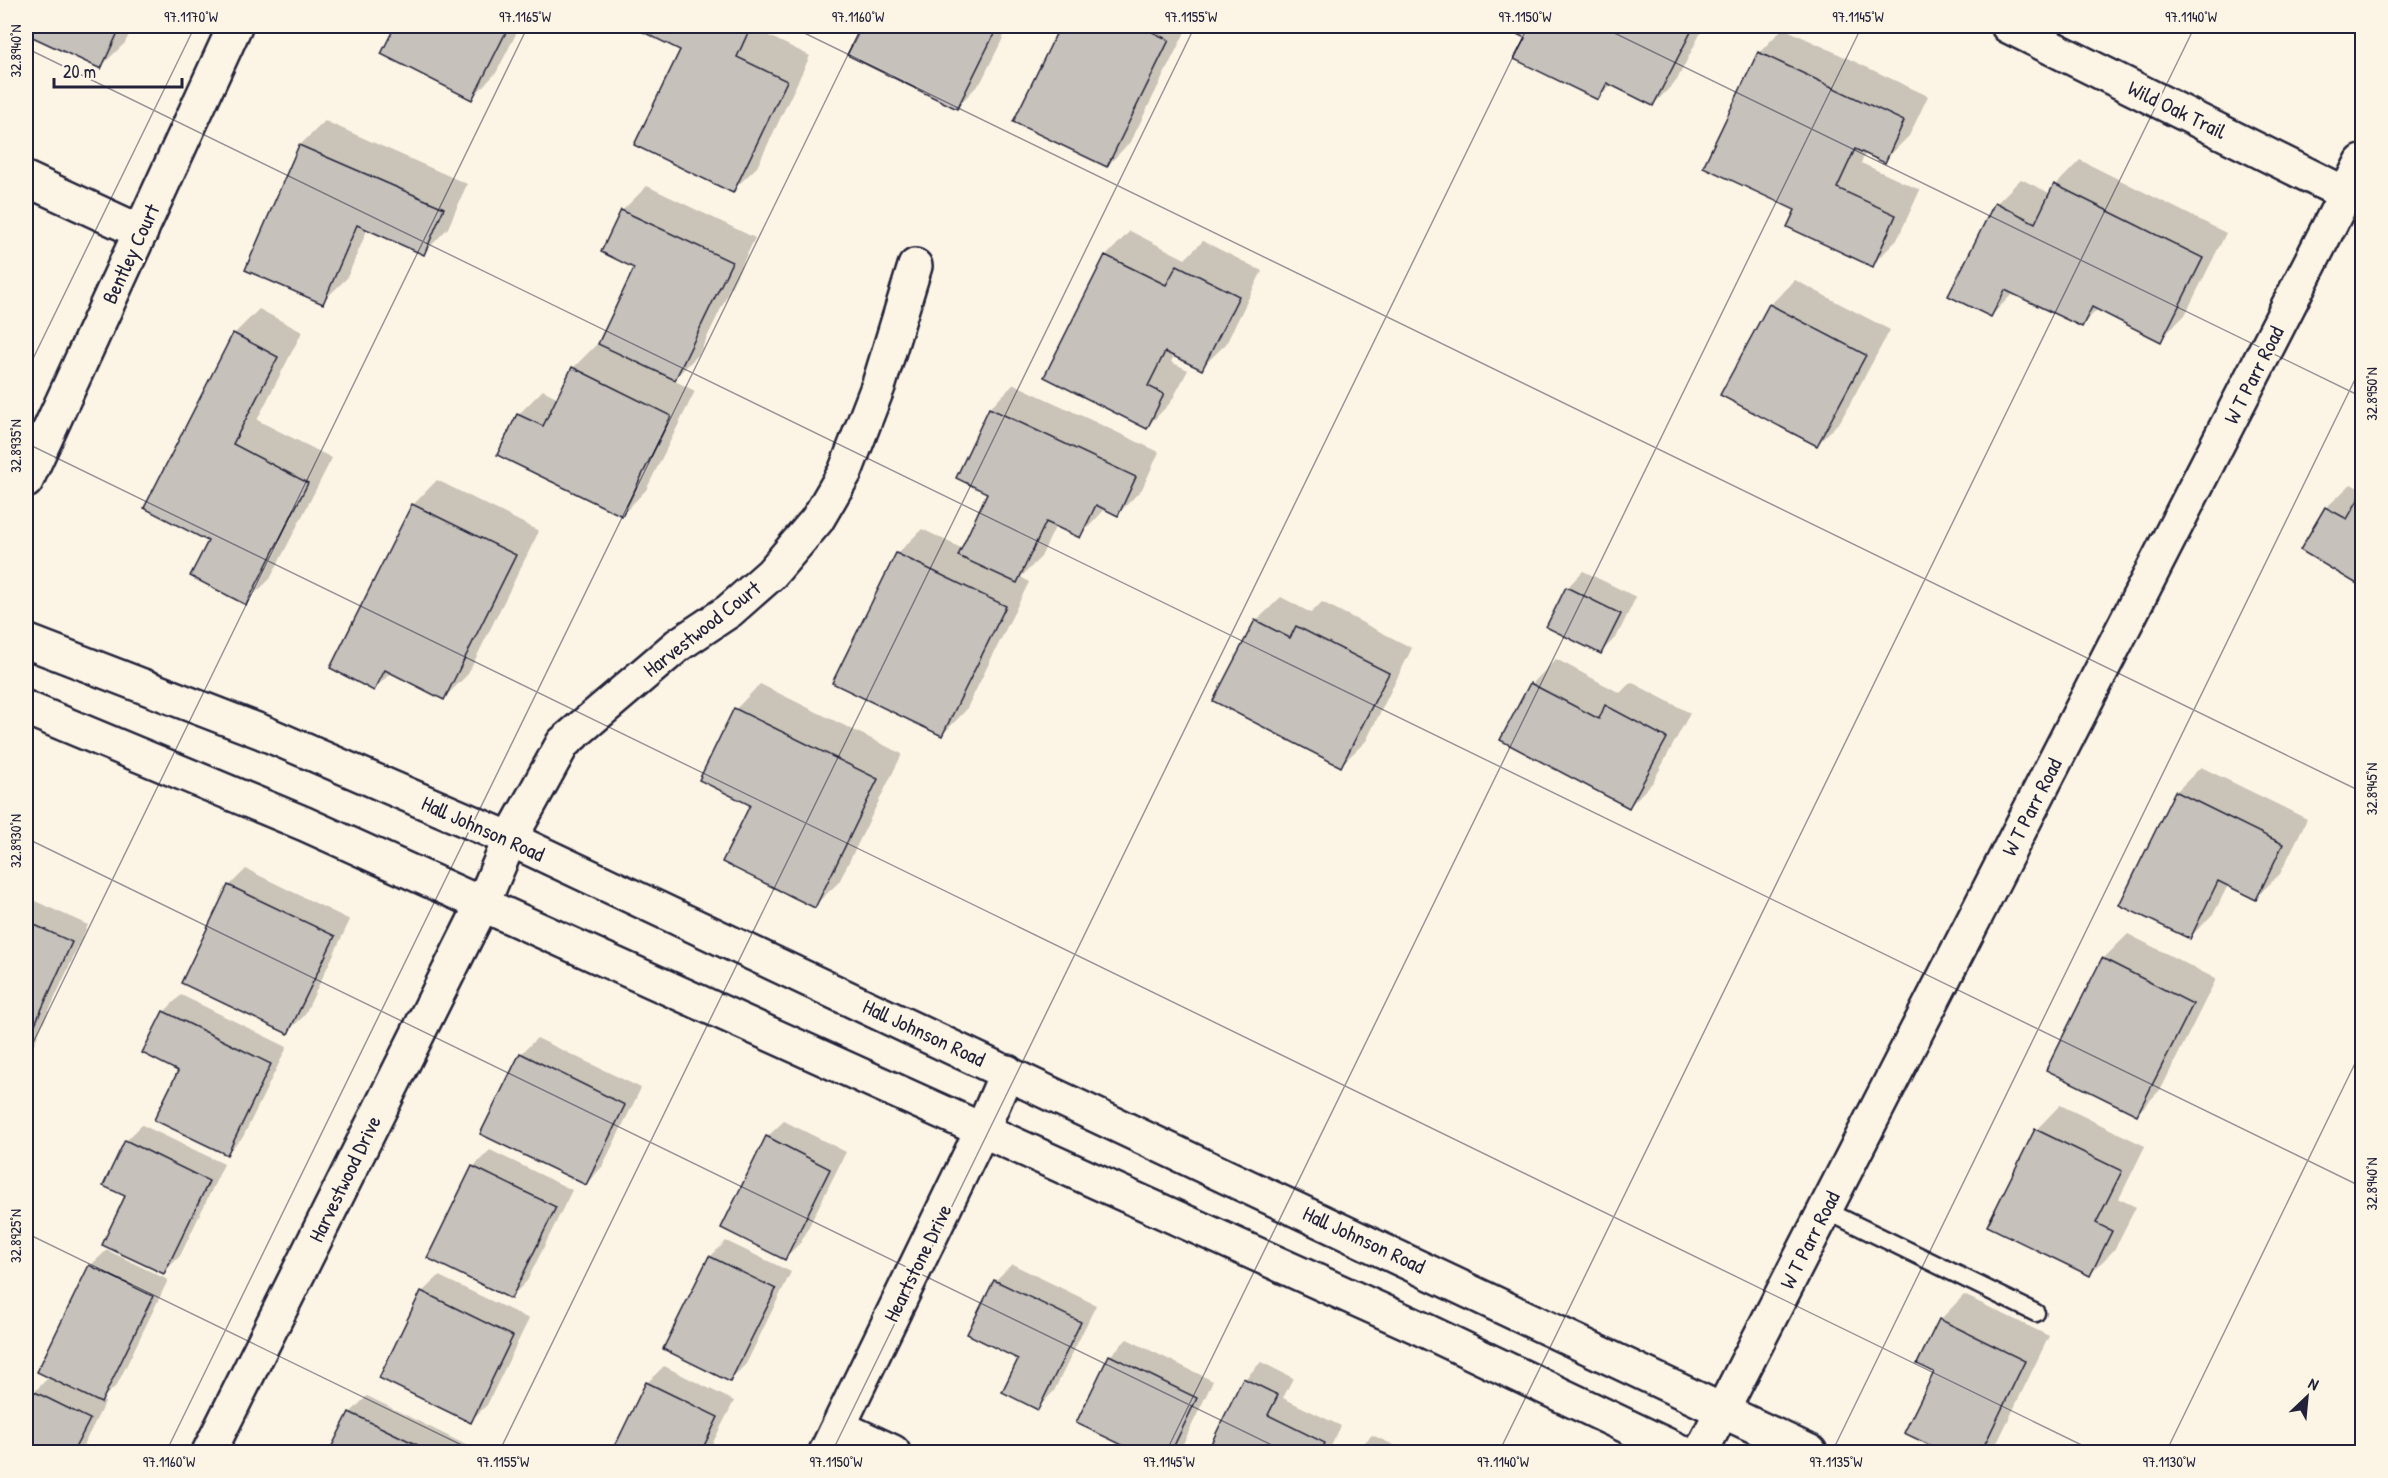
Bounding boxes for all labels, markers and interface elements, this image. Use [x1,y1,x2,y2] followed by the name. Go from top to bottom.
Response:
[164,6,219,27] text: 97.1170°W
[499,6,552,27] text: 97.1165°W
[832,6,885,27] text: 97.1160°W
[1165,6,1218,27] text: 97.1155°W
[1499,6,1552,27] text: 97.1150°W
[1832,6,1885,27] text: 97.1145°W
[2165,6,2218,27] text: 97.1140°W
[5,25,26,77] text: 32.8940°N
[54,51,182,89] scale bar
[63,59,96,84] text: 20 m
[2123,73,2232,146] street label: Wild Oak Trail
[95,198,167,308] street label: Bentley Court
[2217,321,2291,429] street label: W T Parr Road
[2361,367,2382,421] text: 32.8950°N
[5,419,26,473] text: 32.8935°N
[637,573,767,684] street label: Harvestwood Court
[1995,753,2069,861] street label: W T Parr Road
[2361,763,2382,815] text: 32.8945°N
[417,788,549,869] street label: Hall Johnson Road
[5,814,26,868] text: 32.8930°N
[858,992,990,1074] street label: Hall Johnson Road
[301,1111,388,1247] street label: Harvestwood Drive
[2361,1158,2382,1210] text: 32.8940°N
[1773,1186,1847,1294] street label: W T Parr Road
[877,1199,959,1327] street label: Heartstone Drive
[1298,1199,1430,1281] street label: Hall Johnson Road
[5,1209,26,1263] text: 32.8925°N
[2277,1367,2337,1427] north arrow
[2305,1372,2323,1395] text: N
[143,1451,196,1472] text: 97.1160°W
[477,1451,530,1472] text: 97.1155°W
[810,1451,863,1472] text: 97.1150°W
[1143,1451,1196,1472] text: 97.1145°W
[1477,1451,1530,1472] text: 97.1140°W
[1810,1451,1863,1472] text: 97.1135°W
[2142,1451,2196,1472] text: 97.1130°W

